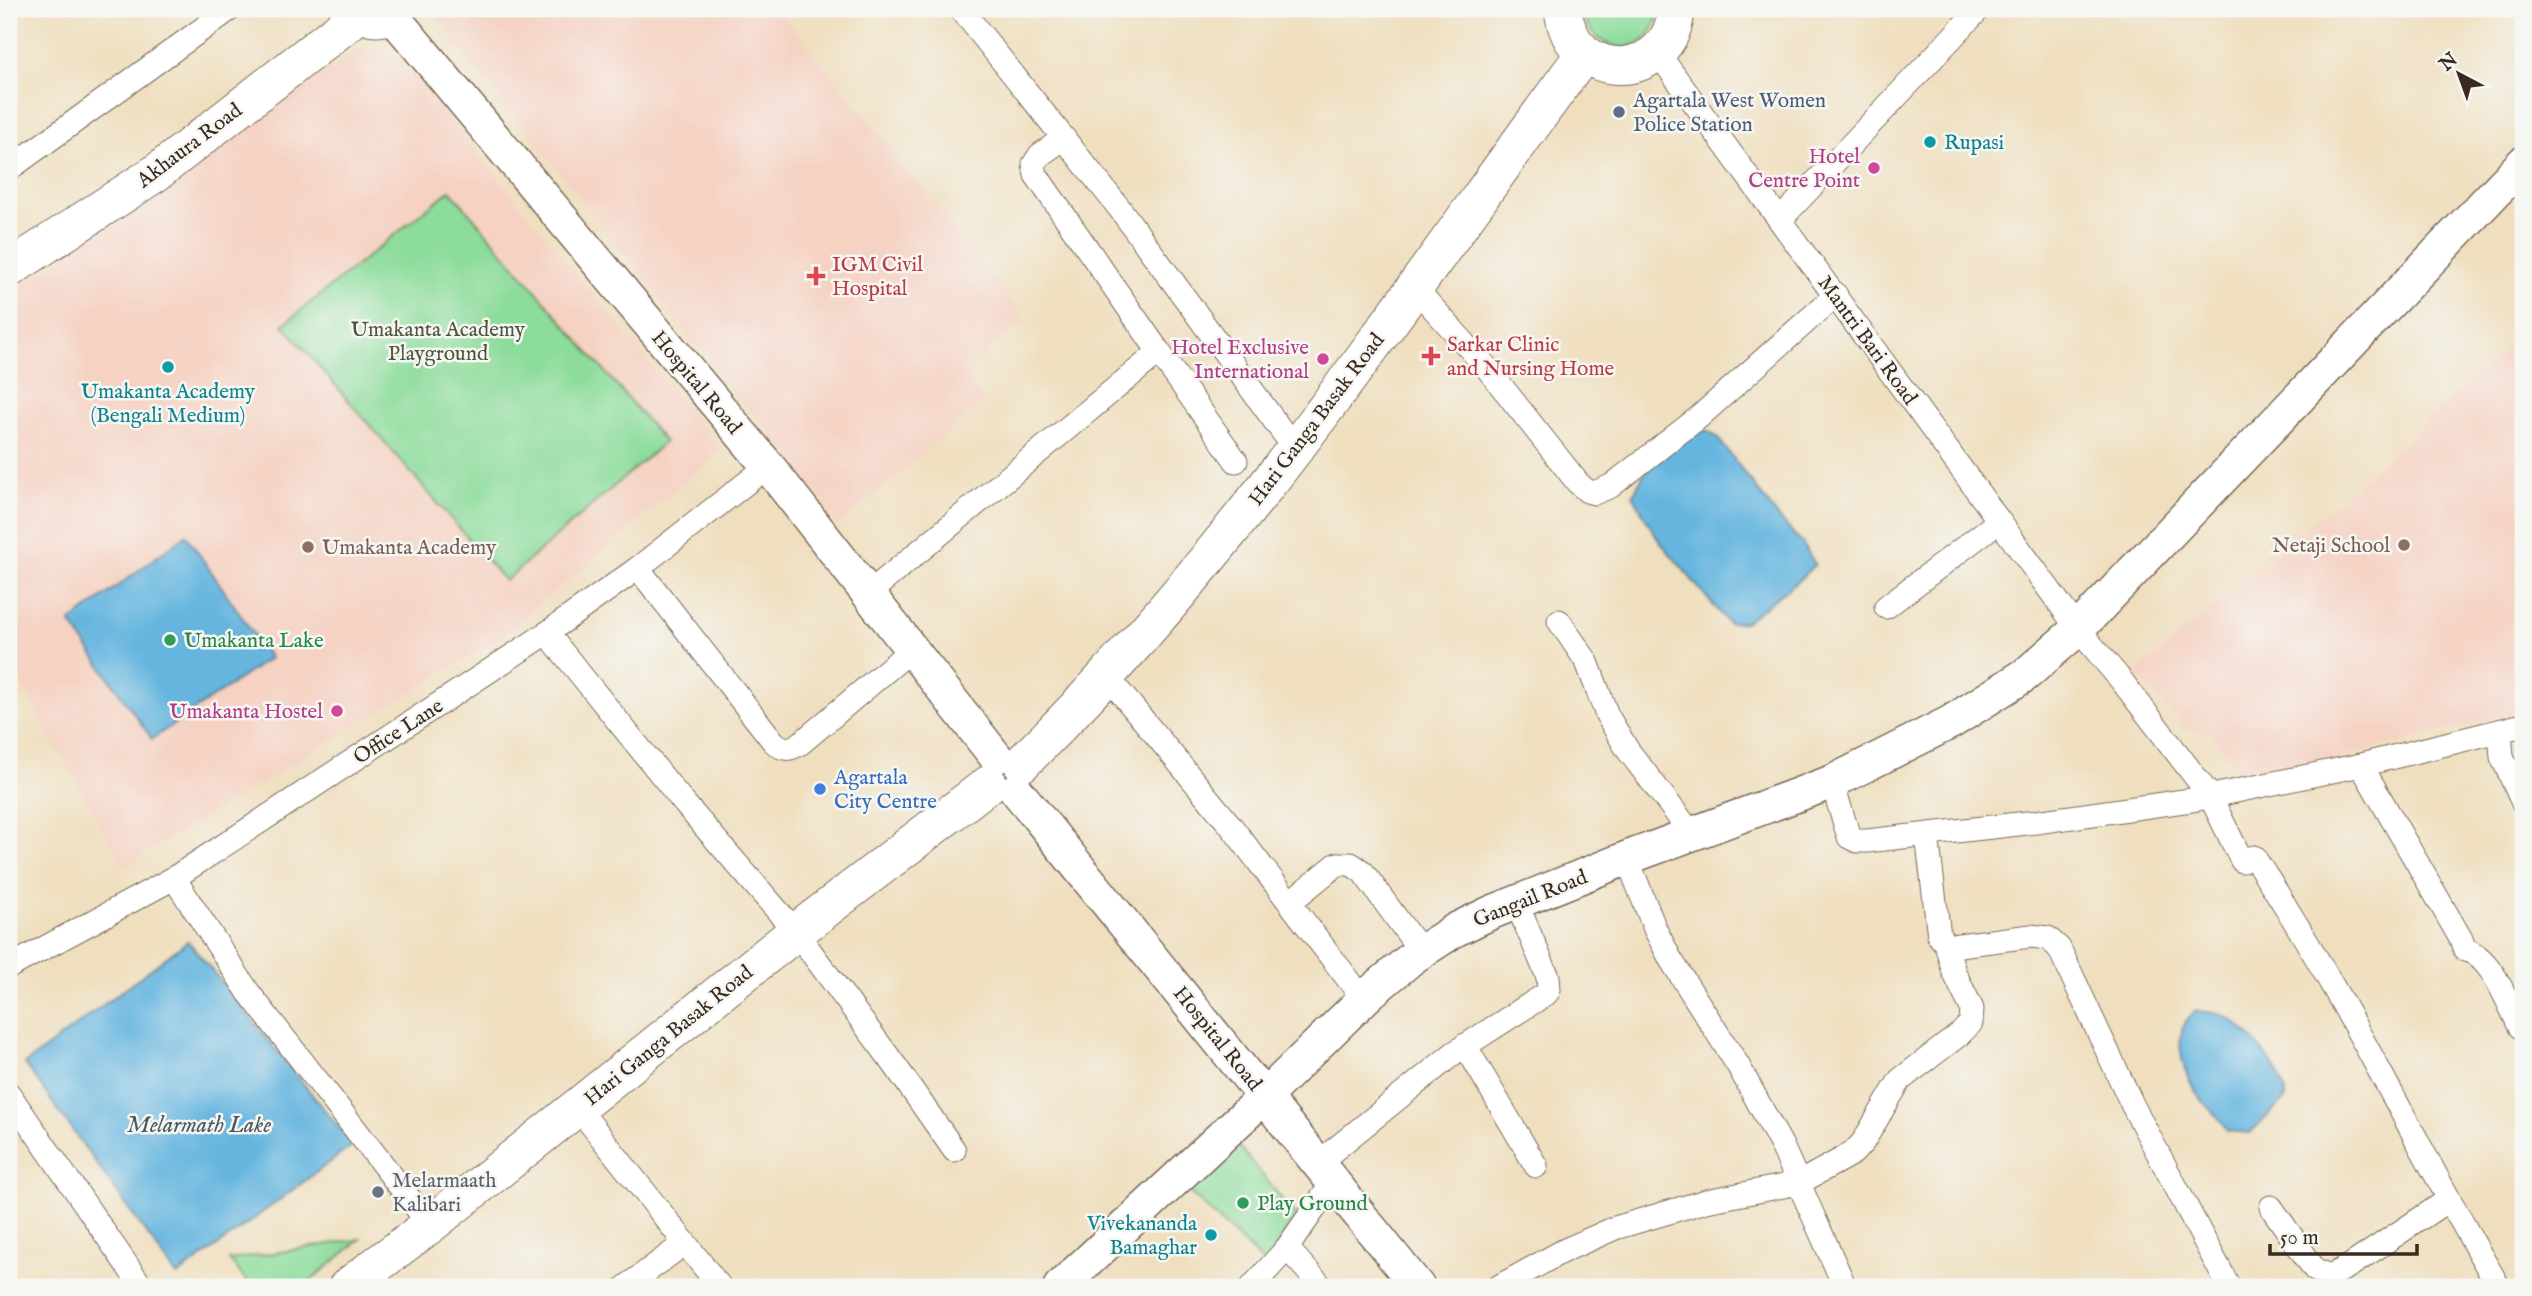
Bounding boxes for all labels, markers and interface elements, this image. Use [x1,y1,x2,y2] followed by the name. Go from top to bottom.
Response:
[2424,38,2494,108] north arrow
[2434,48,2464,78] text: N
[1632,88,1826,139] place label: Agartala West Women Police Station
[131,97,249,195] street label: Akhaura Road
[1611,104,1627,120] marker: Agartala West Women Police Station
[1944,130,2004,157] place label: Rupasi
[1922,134,1938,150] marker: Rupasi
[1748,144,1860,195] place label: Hotel Centre Point
[1866,160,1882,176] marker: Hotel Centre Point
[832,252,923,303] place label: IGM Civil Hospital
[806,266,826,286] marker: IGM Civil Hospital
[1811,271,1923,412] street label: Mantri Bari Road
[351,317,526,368] park label: Umakanta Academy Playground
[645,326,748,441] street label: Hospital Road
[1243,327,1392,512] street label: Hari Ganga Basak Road
[1447,332,1615,383] place label: Sarkar Clinic and Nursing Home
[1171,335,1309,386] place label: Hotel Exclusive International
[1421,346,1441,366] marker: Sarkar Clinic and Nursing Home
[1315,351,1331,367] marker: Hotel Exclusive International
[160,359,176,375] marker: Umakanta Academy (Bengali Medium)
[81,379,256,430] place label: Umakanta Academy (Bengali Medium)
[2272,533,2390,560] place label: Netaji School
[322,535,497,562] place label: Umakanta Academy
[2396,537,2412,553] marker: Netaji School
[300,539,316,555] marker: Umakanta Academy
[184,628,324,655] place label: Umakanta Lake
[162,632,178,648] marker: Umakanta Lake
[349,693,449,771] street label: Office Lane
[169,699,323,726] place label: Umakanta Hostel
[329,703,345,719] marker: Umakanta Hostel
[833,765,937,816] place label: Agartala City Centre
[812,781,828,797] marker: Agartala City Centre
[1469,864,1592,935] street label: Gangail Road
[579,959,760,1113] street label: Hari Ganga Basak Road
[1166,981,1268,1098] street label: Hospital Road
[127,1111,271,1140] water label: Melarmath Lake
[392,1168,497,1219] place label: Melarmaath Kalibari
[370,1184,386,1200] marker: Melarmaath Kalibari
[1257,1191,1368,1218] place label: Play Ground
[1235,1195,1251,1211] marker: Play Ground
[1086,1211,1198,1262] place label: Vivekananda Bamaghar
[2270,1212,2416,1256] scale bar
[2280,1225,2319,1252] text: 50 m
[1203,1227,1219,1243] marker: Vivekananda Bamaghar

